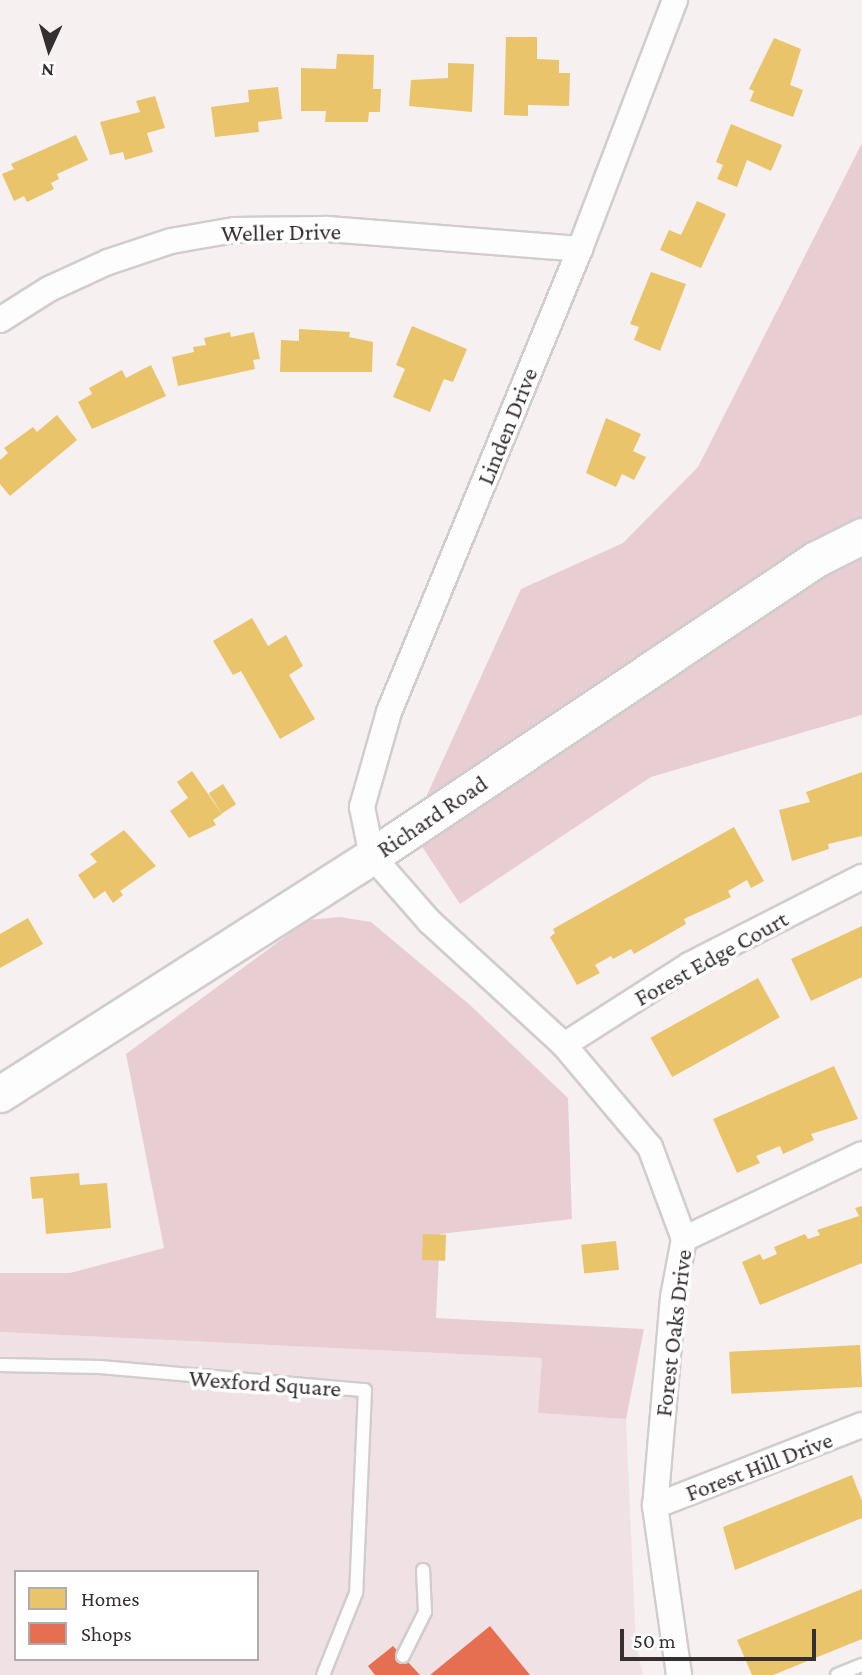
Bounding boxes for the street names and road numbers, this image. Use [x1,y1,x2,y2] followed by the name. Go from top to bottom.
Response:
[221,217,341,247] street label: Weller Drive
[470,363,544,489] street label: Linden Drive
[371,768,493,864] street label: Richard Road
[629,904,793,1012] street label: Forest Edge Court
[648,1248,698,1418] street label: Forest Oaks Drive
[188,1363,342,1403] street label: Wexford Square
[682,1425,836,1507] street label: Forest Hill Drive

